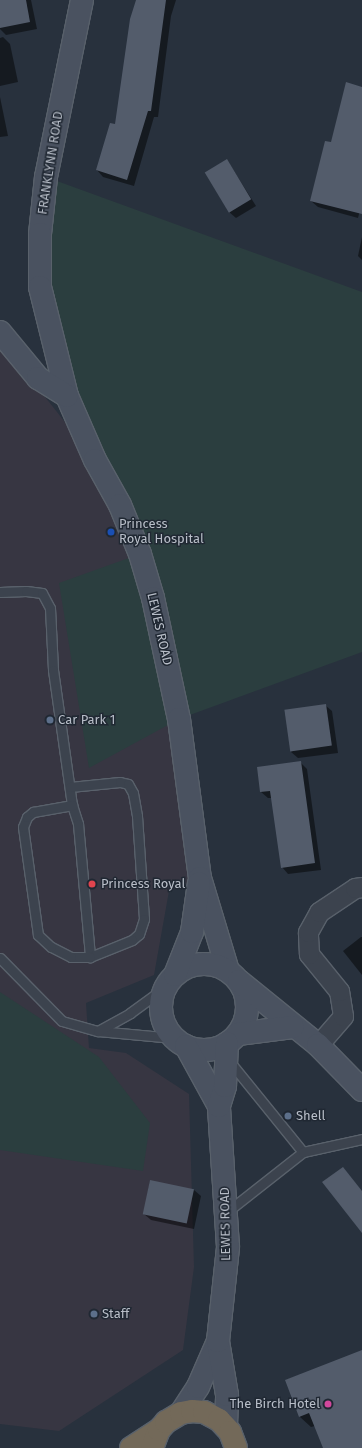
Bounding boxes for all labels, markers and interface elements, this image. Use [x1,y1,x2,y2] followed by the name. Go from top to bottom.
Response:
[35,110,67,216] street label: FRANKLYNN ROAD
[119,517,204,548] place label: Princess Royal Hospital
[106,527,116,537] marker: Princess Royal Hospital
[143,591,175,667] street label: LEWES ROAD
[58,712,115,728] place label: Car Park 1
[45,715,55,725] marker: Car Park 1
[101,876,185,892] place label: Princess Royal
[86,878,98,890] marker: Princess Royal
[296,1108,325,1124] place label: Shell
[283,1111,293,1121] marker: Shell
[218,1187,234,1261] street label: LEWES ROAD
[102,1306,129,1322] place label: Staff
[89,1309,99,1319] marker: Staff
[230,1396,320,1412] place label: The Birch Hotel
[323,1399,333,1409] marker: The Birch Hotel

